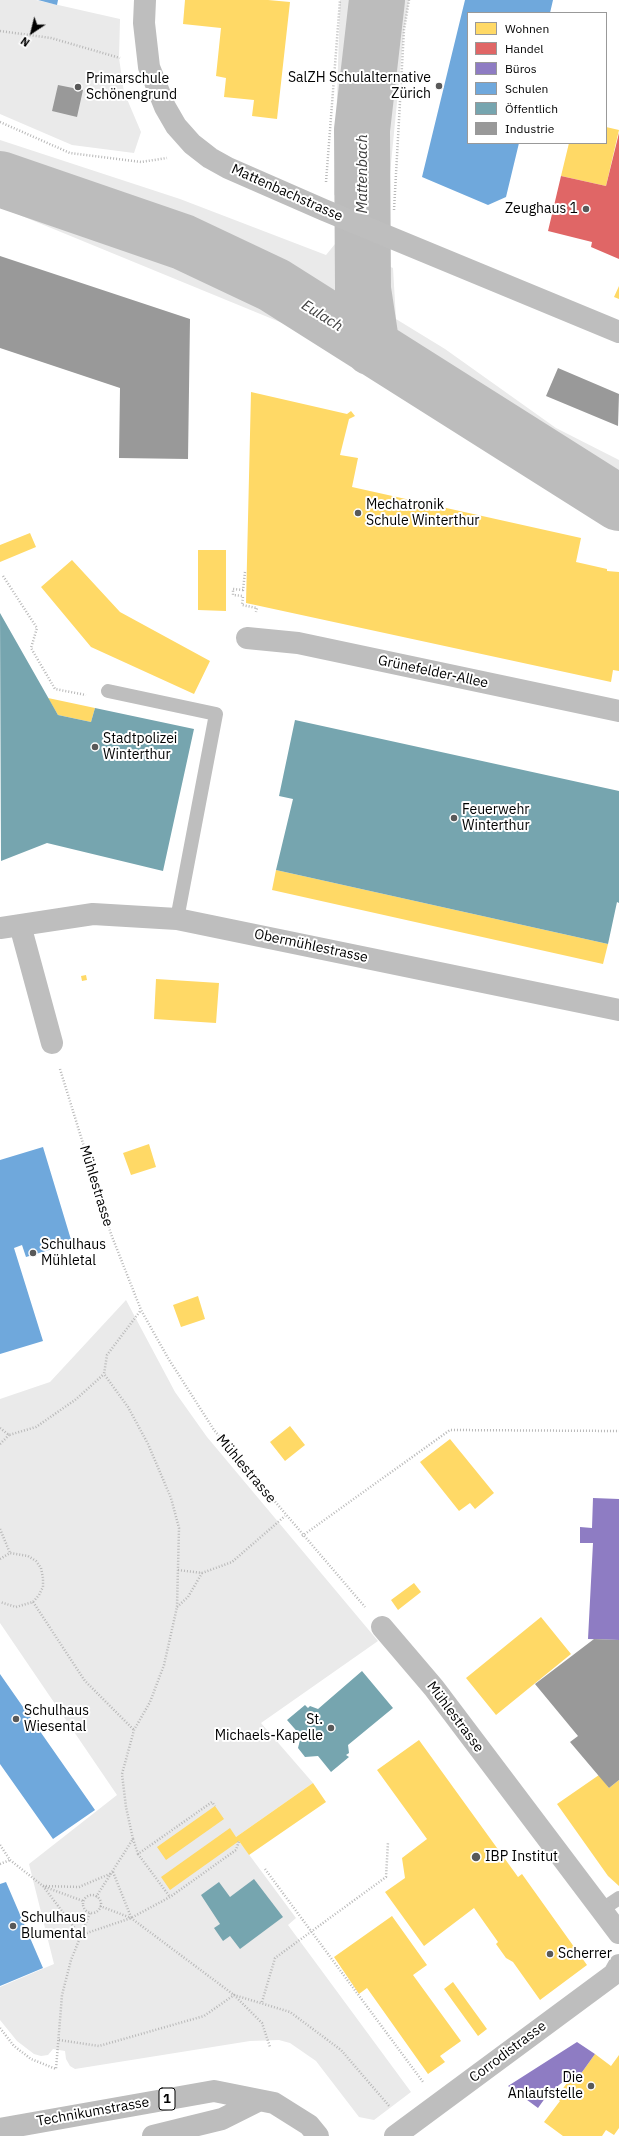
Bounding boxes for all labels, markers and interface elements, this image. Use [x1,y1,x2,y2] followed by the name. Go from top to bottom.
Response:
[12,12,52,52] north arrow
[467,12,607,144] legend
[505,21,549,36] text: Wohnen
[18,34,32,50] text: N
[505,41,544,56] text: Handel
[505,61,537,76] text: Büros
[288,70,431,102] place label: SalZH Schulalternative Zürich
[86,71,177,104] place label: Primarschule Schönengrund
[434,81,444,91] marker: SalZH Schulalternative Zürich
[505,81,548,96] text: Schulen
[73,82,83,92] marker: Primarschule Schönengrund
[505,101,558,116] text: Öffentlich
[505,121,554,136] text: Industrie
[354,134,372,214] water label: Mattenbach
[229,161,345,225] street label: Mattenbachstrasse
[505,201,578,217] place label: Zeughaus 1
[581,204,591,214] marker: Zeughaus 1
[298,296,346,336] water label: Eulach
[366,497,479,530] place label: Mechatronik Schule Winterthur
[353,508,363,518] marker: Mechatronik Schule Winterthur
[376,652,490,692] street label: Grünefelder-Allee
[103,731,177,764] place label: Stadtpolizei Winterthur
[90,742,100,752] marker: Stadtpolizei Winterthur
[462,802,530,834] place label: Feuerwehr Winterthur
[449,813,459,823] marker: Feuerwehr Winterthur
[253,926,369,966] street label: Obermühlestrasse
[76,1143,116,1229] street label: Mühlestrasse
[41,1237,106,1270] place label: Schulhaus Mühletal
[28,1248,38,1258] marker: Schulhaus Mühletal
[213,1431,279,1507] street label: Mühlestrasse
[423,1678,487,1756] street label: Mühlestrasse
[24,1703,89,1736] place label: Schulhaus Wiesental
[215,1712,323,1744] place label: St. Michaels-Kapelle
[11,1714,21,1724] marker: Schulhaus Wiesental
[326,1723,336,1733] marker: St. Michaels-Kapelle
[485,1849,558,1865] place label: IBP Institut
[470,1851,482,1863] marker: IBP Institut
[21,1910,86,1942] place label: Schulhaus Blumental
[8,1921,18,1931] marker: Schulhaus Blumental
[558,1946,612,1962] place label: Scherrer
[545,1949,555,1959] marker: Scherrer
[466,2018,550,2086] street label: Corrodistrasse
[508,2070,583,2102] place label: Die Anlaufstelle
[586,2081,596,2091] marker: Die Anlaufstelle
[159,2088,175,2110] road number: 1
[35,2094,151,2130] street label: Technikumstrasse

